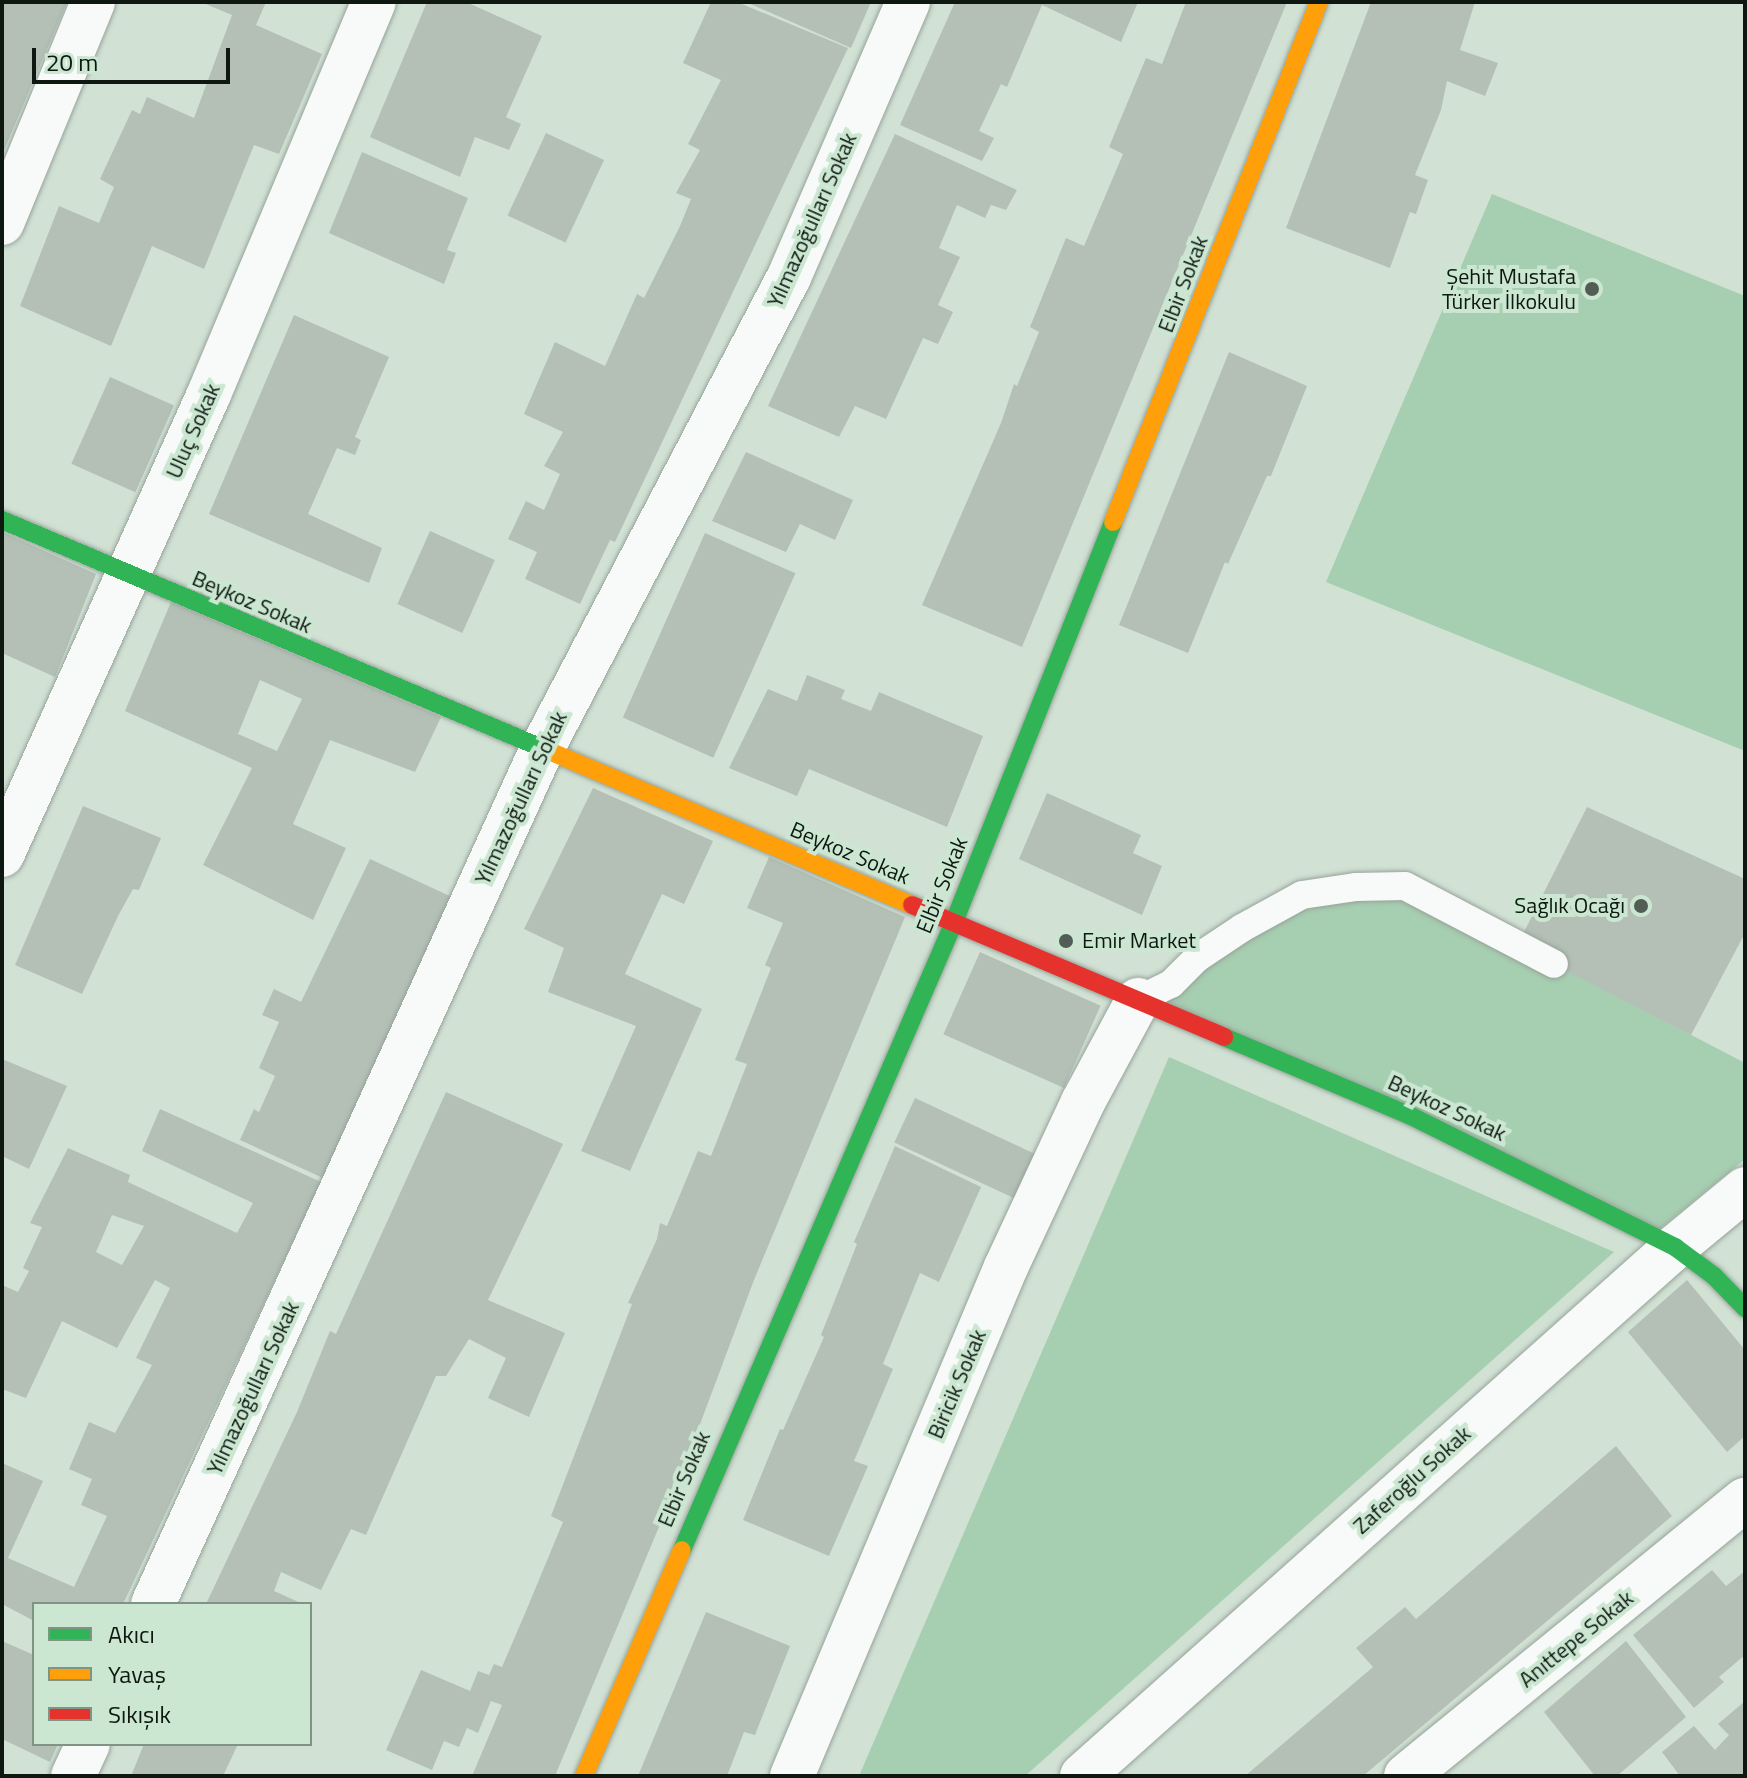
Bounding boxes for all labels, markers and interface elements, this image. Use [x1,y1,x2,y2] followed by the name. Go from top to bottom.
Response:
[36,32,234,82] scale bar
[46,44,98,80] text: 20 m
[762,129,862,311] street label: Yılmazoğulları Sokak
[1152,232,1214,336] street label: Elbir Sokak
[1442,263,1576,314] place label: Şehit Mustafa Türker İlkokulu
[1583,280,1601,298] marker: Şehit Mustafa Türker İlkokulu
[160,380,226,482] street label: Uluç Sokak
[188,565,316,639] street label: Beykoz Sokak
[469,707,573,889] street label: Yılmazoğulları Sokak
[786,816,914,890] street label: Beykoz Sokak
[911,833,973,937] street label: Elbir Sokak
[1514,893,1625,919] place label: Sağlık Ocağı
[1632,897,1650,915] marker: Sağlık Ocağı
[1082,928,1196,954] place label: Emir Market
[1057,932,1075,950] marker: Emir Market
[1384,1069,1510,1147] street label: Beykoz Sokak
[201,1297,305,1479] street label: Yılmazoğulları Sokak
[922,1325,992,1443] street label: Biricik Sokak
[1348,1421,1476,1539] street label: Zaferoğlu Sokak
[652,1427,716,1531] street label: Elbir Sokak
[1514,1585,1638,1693] street label: Anıttepe Sokak
[32,1602,312,1746] legend
[108,1616,155,1652] text: Akıcı
[108,1656,166,1692] text: Yavaş
[108,1696,171,1732] text: Sıkışık

